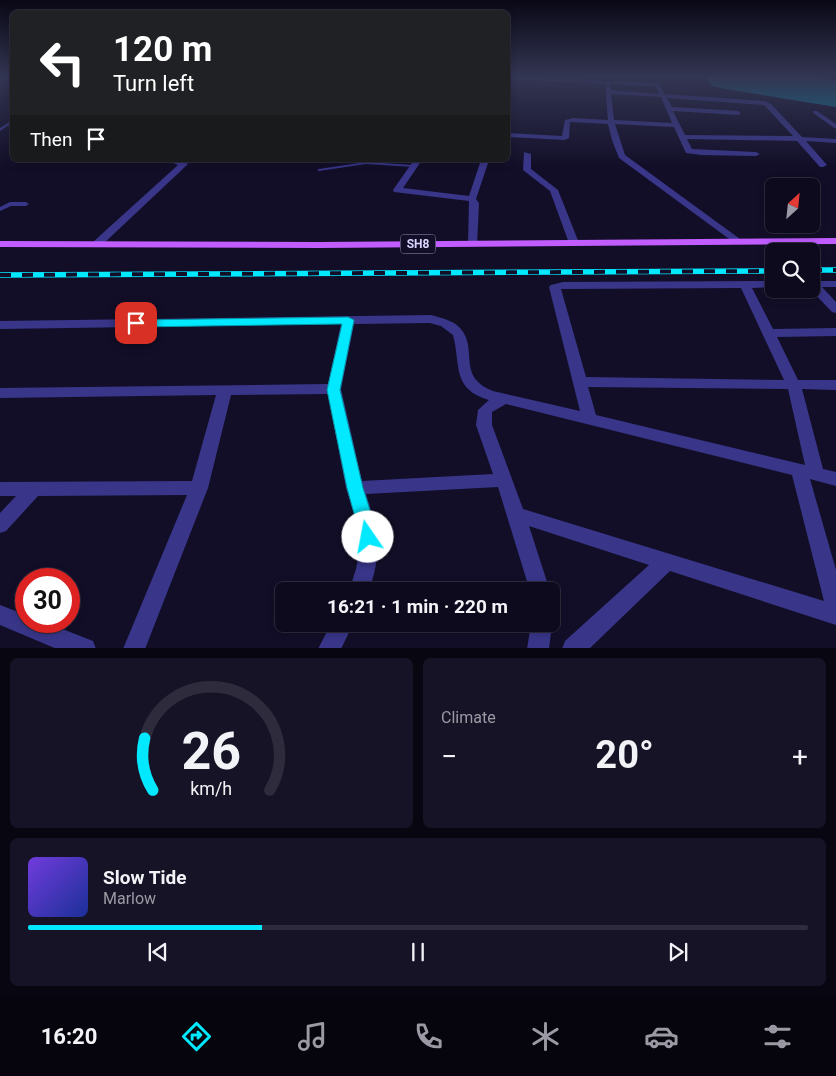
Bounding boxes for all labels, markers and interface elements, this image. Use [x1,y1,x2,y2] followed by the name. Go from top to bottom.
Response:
[113,29,212,70] text: 120 m
[30,30,95,95] icon: left
[113,71,194,96] text: Turn left
[82,125,110,153] icon: arrive
[30,128,72,151] text: Then
[765,178,820,232] north arrow
[765,178,820,298] map controls
[400,234,436,253] road number: SH8
[765,243,820,298] button: search
[115,302,157,344] pin
[122,309,150,337] icon: arrive
[341,510,393,562] position arrow
[15,568,80,633] speed limit sign: 30
[327,595,508,618] text: 16:21 · 1 min · 220 m
[441,708,496,727] text: Climate
[182,721,241,782] text: 26
[595,733,654,777] text: 20°
[441,740,457,773] text: −
[792,740,808,773] text: +
[191,778,232,799] text: km/h
[103,866,186,889] text: Slow Tide
[103,889,156,908] text: Marlow
[144,938,172,966] icon: previous
[404,938,432,966] icon: pause
[664,938,692,966] icon: next
[179,1019,214,1054] icon: directions
[295,1019,330,1054] icon: music
[411,1019,446,1054] icon: phone
[528,1019,563,1054] icon: climate
[644,1019,679,1054] icon: car
[760,1019,795,1054] icon: filters
[41,1024,97,1049] text: 16:20

